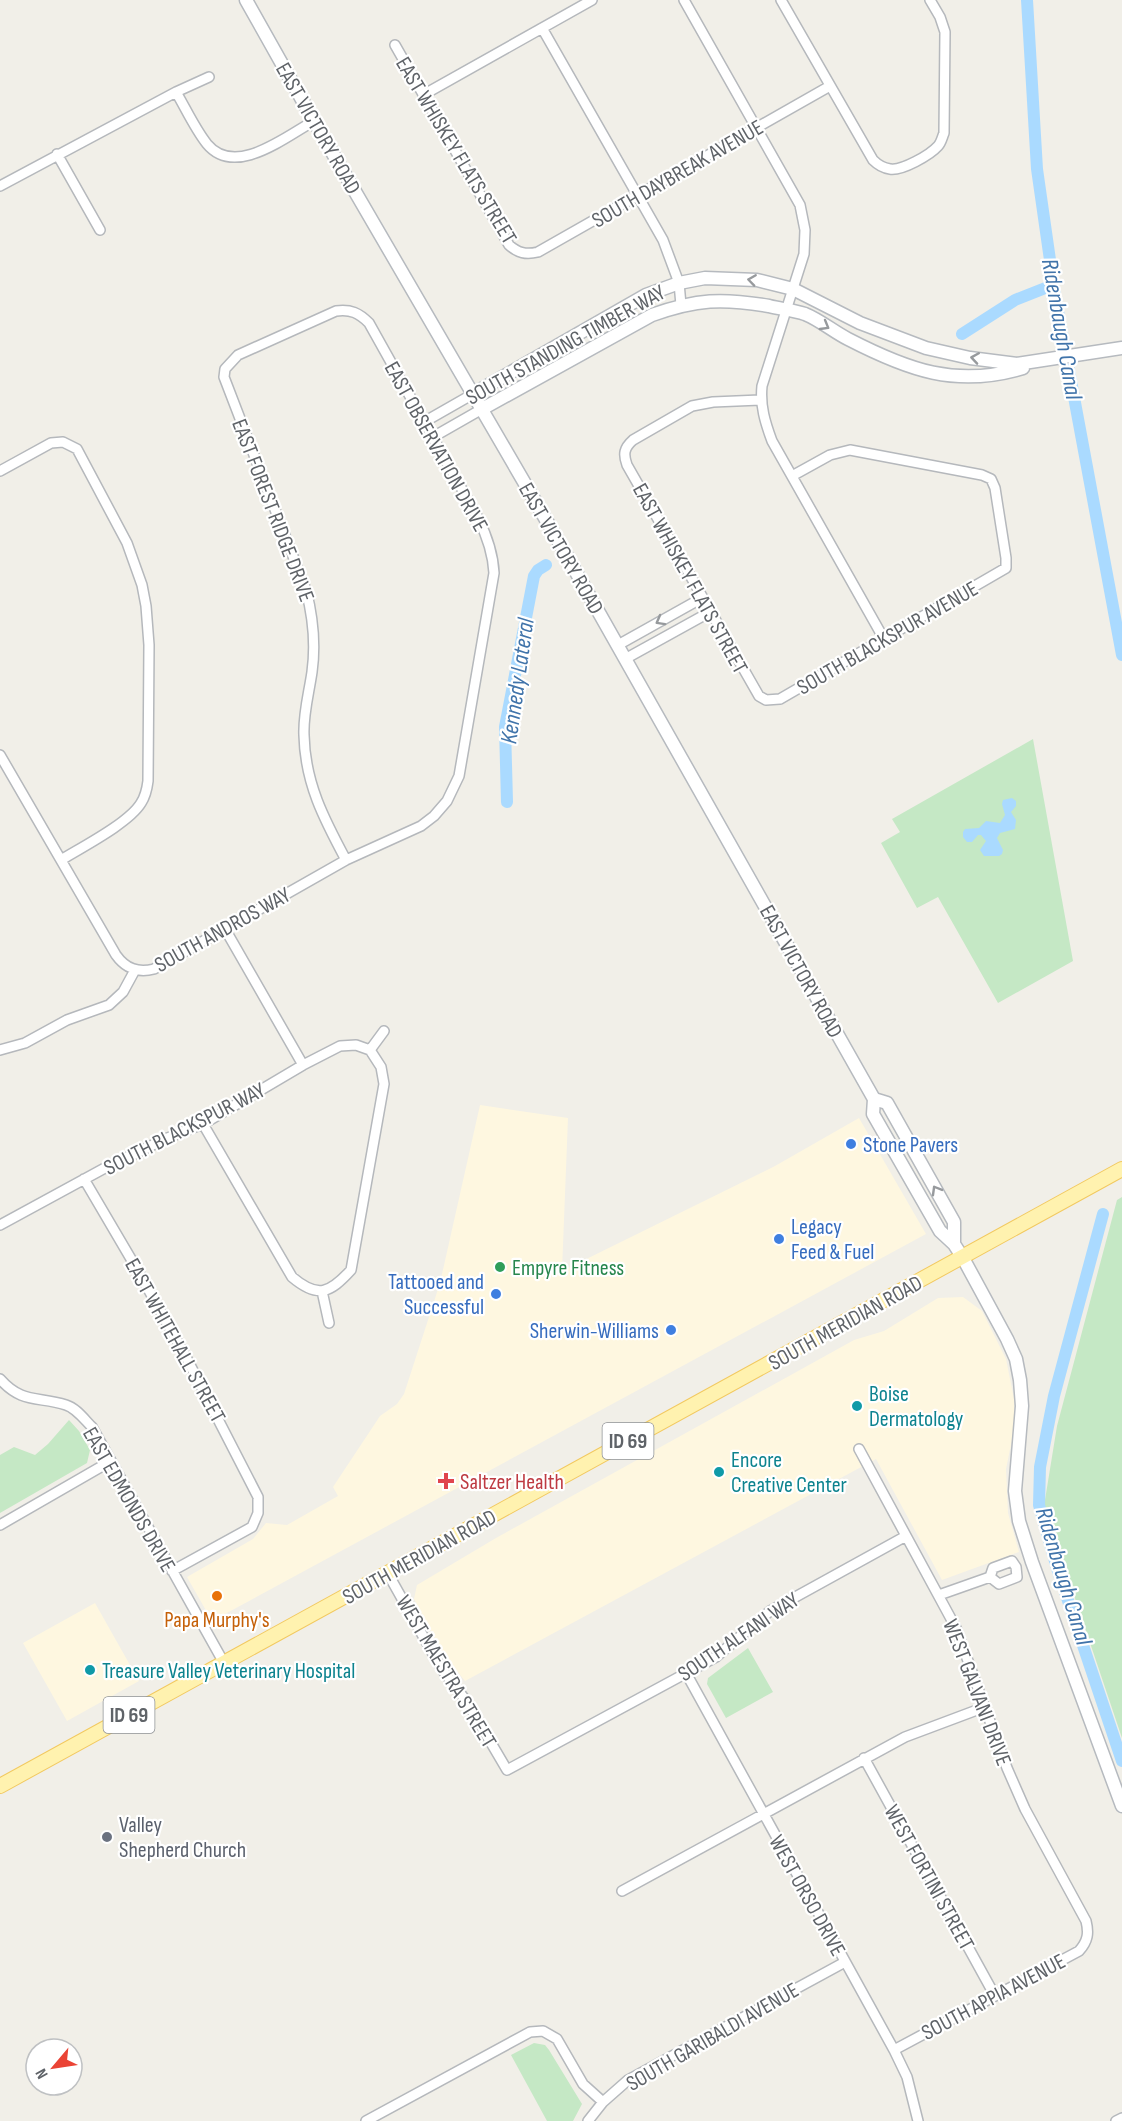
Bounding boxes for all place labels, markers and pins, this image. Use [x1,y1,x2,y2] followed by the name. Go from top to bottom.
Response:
[863,1132,958,1159] place label: Stone Pavers
[844,1137,858,1151] marker: Stone Pavers
[791,1214,874,1266] place label: Legacy Feed & Fuel
[772,1232,786,1246] marker: Legacy Feed & Fuel
[512,1255,624,1282] place label: Empyre Fitness
[493,1260,507,1274] marker: Empyre Fitness
[388,1269,484,1321] place label: Tattooed and Successful
[489,1287,503,1301] marker: Tattooed and Successful
[530,1318,659,1345] place label: Sherwin-Williams
[664,1323,678,1337] marker: Sherwin-Williams
[869,1381,964,1433] place label: Boise Dermatology
[850,1399,864,1413] marker: Boise Dermatology
[731,1447,847,1499] place label: Encore Creative Center
[712,1465,726,1479] marker: Encore Creative Center
[460,1469,564,1496] place label: Saltzer Health
[437,1472,455,1490] marker: Saltzer Health
[210,1589,224,1603] marker: Papa Murphy's
[164,1607,270,1634] place label: Papa Murphy's
[102,1658,355,1685] place label: Treasure Valley Veterinary Hospital
[83,1663,97,1677] marker: Treasure Valley Veterinary Hospital
[119,1812,246,1864] place label: Valley Shepherd Church
[100,1830,114,1844] marker: Valley Shepherd Church

